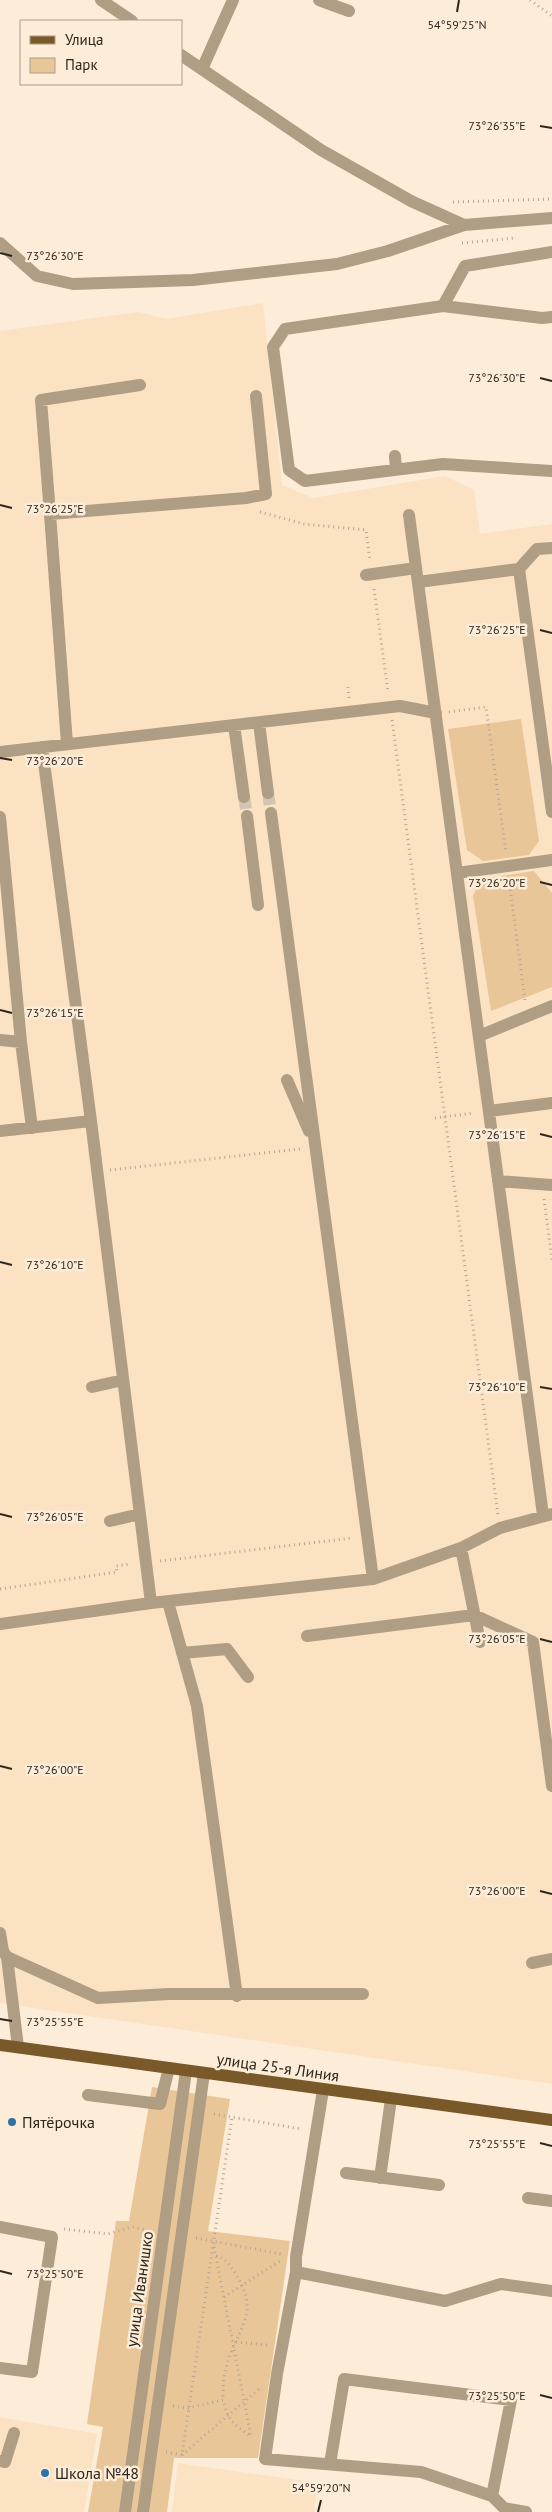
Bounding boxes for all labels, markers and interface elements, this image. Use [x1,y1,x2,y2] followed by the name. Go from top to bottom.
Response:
[427,17,487,32] text: 54°59'25"N
[20,20,182,85] legend
[65,30,103,49] text: Улица
[65,55,98,74] text: Парк
[468,118,526,133] text: 73°26'35"E
[26,248,84,263] text: 73°26'30"E
[468,370,526,385] text: 73°26'30"E
[26,501,84,516] text: 73°26'25"E
[468,622,526,637] text: 73°26'25"E
[26,753,84,768] text: 73°26'20"E
[468,875,526,890] text: 73°26'20"E
[26,1005,84,1020] text: 73°26'15"E
[468,1127,526,1142] text: 73°26'15"E
[26,1257,84,1272] text: 73°26'10"E
[468,1379,526,1394] text: 73°26'10"E
[26,1509,84,1524] text: 73°26'05"E
[468,1631,526,1646] text: 73°26'05"E
[26,1762,84,1777] text: 73°26'00"E
[468,1883,526,1898] text: 73°26'00"E
[26,2014,84,2029] text: 73°25'55"E
[215,2048,341,2086] street label: улица 25-я Линия
[22,2112,95,2132] place label: Пятёрочка
[6,2116,18,2128] marker: Пятёрочка
[468,2136,526,2151] text: 73°25'55"E
[121,2230,157,2348] street label: улица Иванишко
[26,2266,84,2281] text: 73°25'50"E
[468,2388,526,2403] text: 73°25'50"E
[55,2463,139,2483] place label: Школа №48
[39,2467,51,2479] marker: Школа №48
[291,2480,351,2495] text: 54°59'20"N

